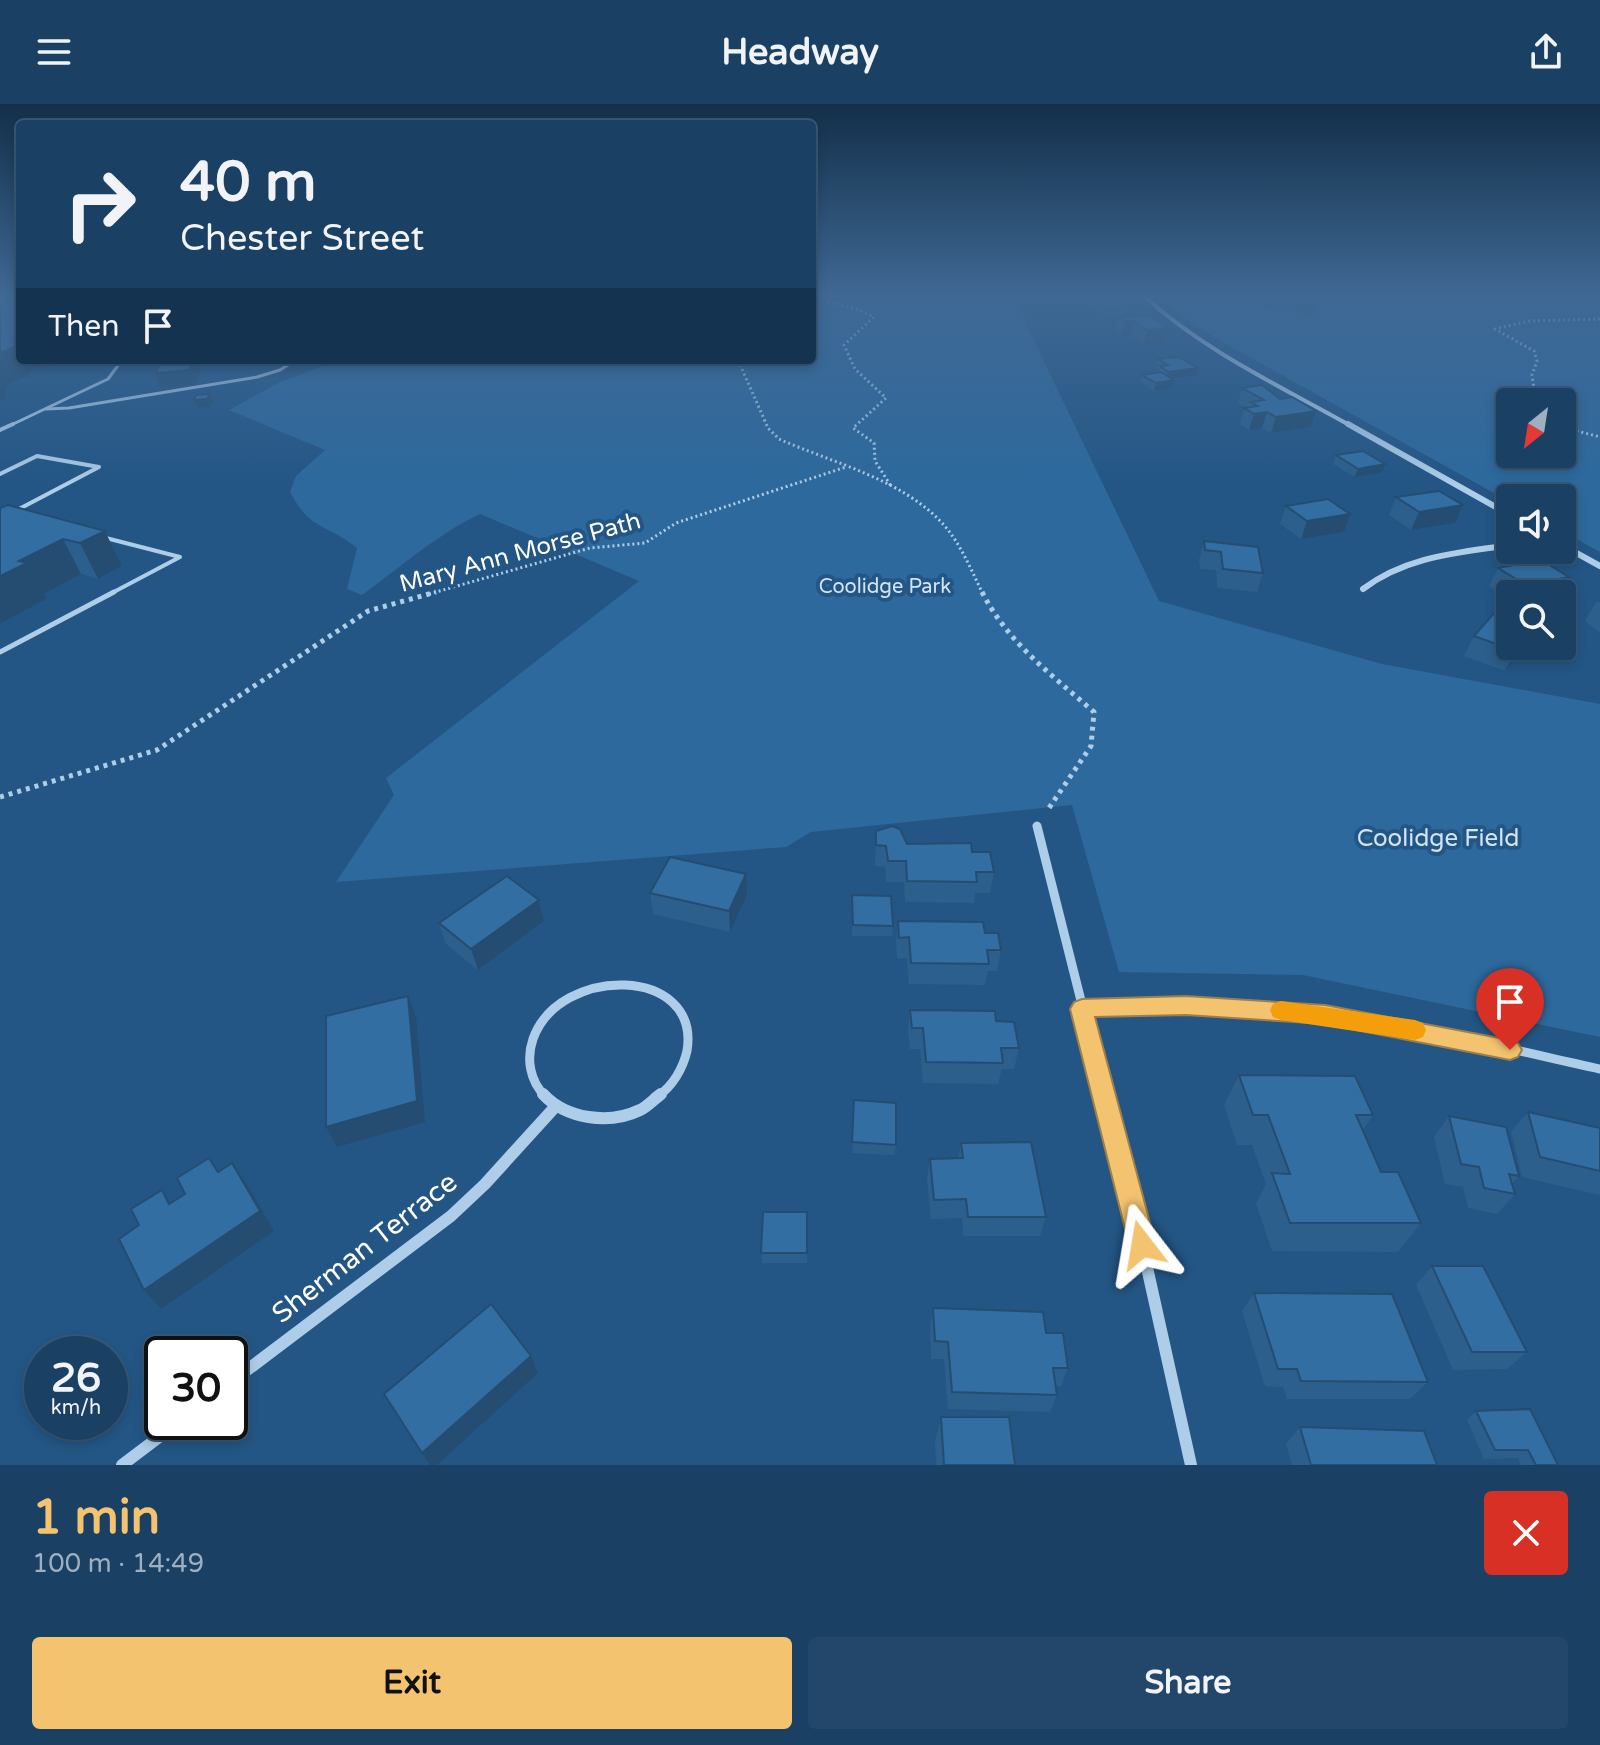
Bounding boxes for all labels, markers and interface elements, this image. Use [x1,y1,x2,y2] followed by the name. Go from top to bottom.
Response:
[32,30,76,74] icon: menu
[1524,30,1568,74] icon: share
[721,31,879,74] text: Headway
[180,149,316,216] text: 40 m
[48,152,152,256] icon: right
[180,217,424,260] text: Chester Street
[136,304,180,348] icon: arrive
[48,308,120,345] text: Then
[1496,388,1576,468] north arrow
[1496,388,1576,660] map controls
[1496,484,1576,564] button: sound
[396,506,644,599] street label: Mary Ann Morse Path
[819,575,951,599] park label: Coolidge Park
[1496,580,1576,660] button: search
[1357,824,1519,853] park label: Coolidge Field
[1476,968,1544,1050] pin
[1488,980,1532,1024] icon: arrive
[265,1165,464,1331] street label: Sherman Terrace
[1100,1203,1184,1287] position arrow
[144,1336,248,1440] speed limit sign: 30
[51,1354,101,1402] text: 26
[51,1396,101,1420] text: km/h
[32,1489,160,1547] text: 1 min
[1484,1491,1568,1575] button: close
[32,1548,204,1579] text: 100 m · 14:49
[32,1637,792,1729] button: Exit
[808,1637,1568,1729] button: Share

